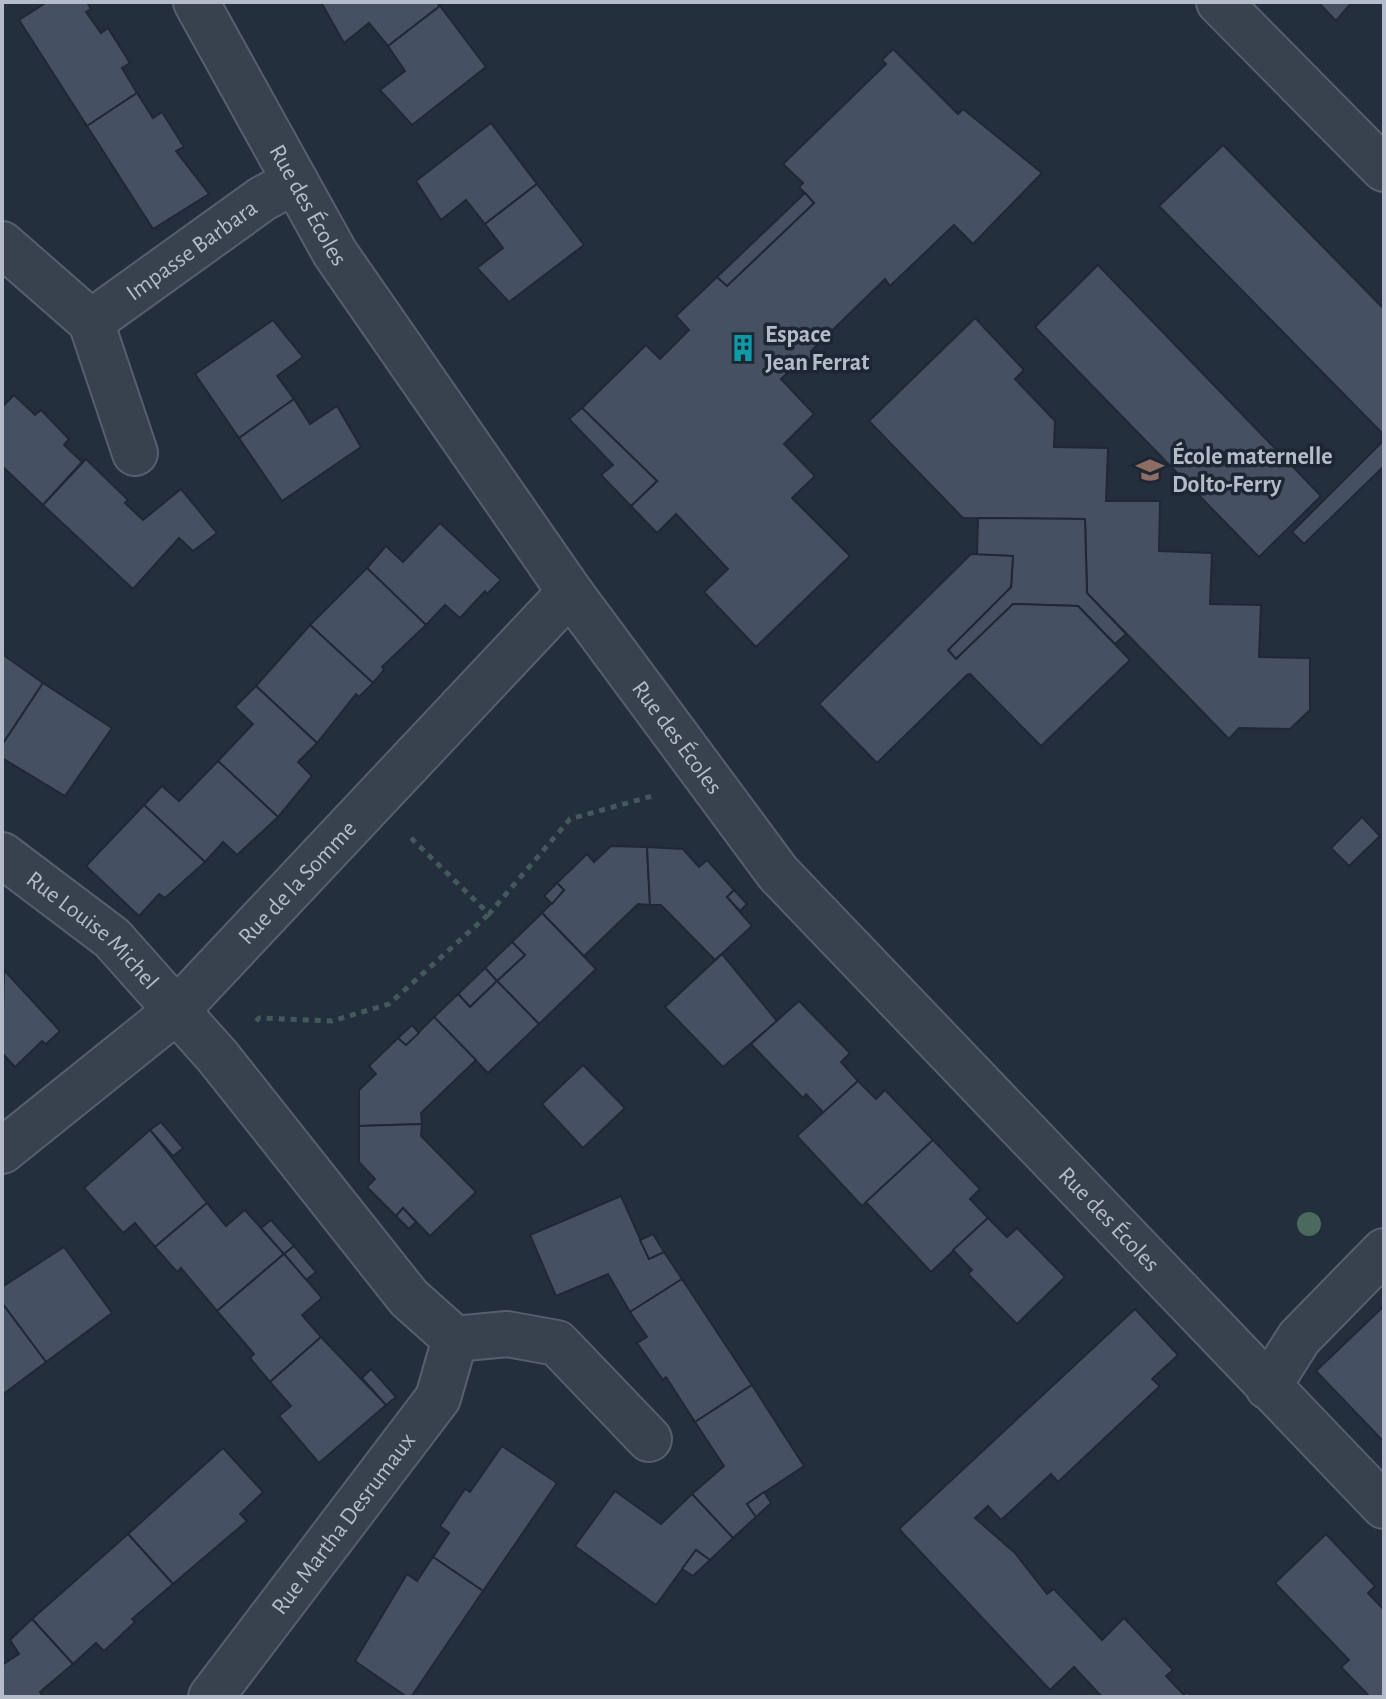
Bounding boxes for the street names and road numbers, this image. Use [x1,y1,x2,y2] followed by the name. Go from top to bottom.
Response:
[264,141,351,270] street label: Rue des Écoles
[122,196,262,306] street label: Impasse Barbara
[627,677,726,799] street label: Rue des Écoles
[234,816,361,950] street label: Rue de la Somme
[22,867,163,994] street label: Rue Louise Michel
[1053,1163,1164,1277] street label: Rue des Écoles
[267,1428,420,1619] street label: Rue Martha Desrumaux

